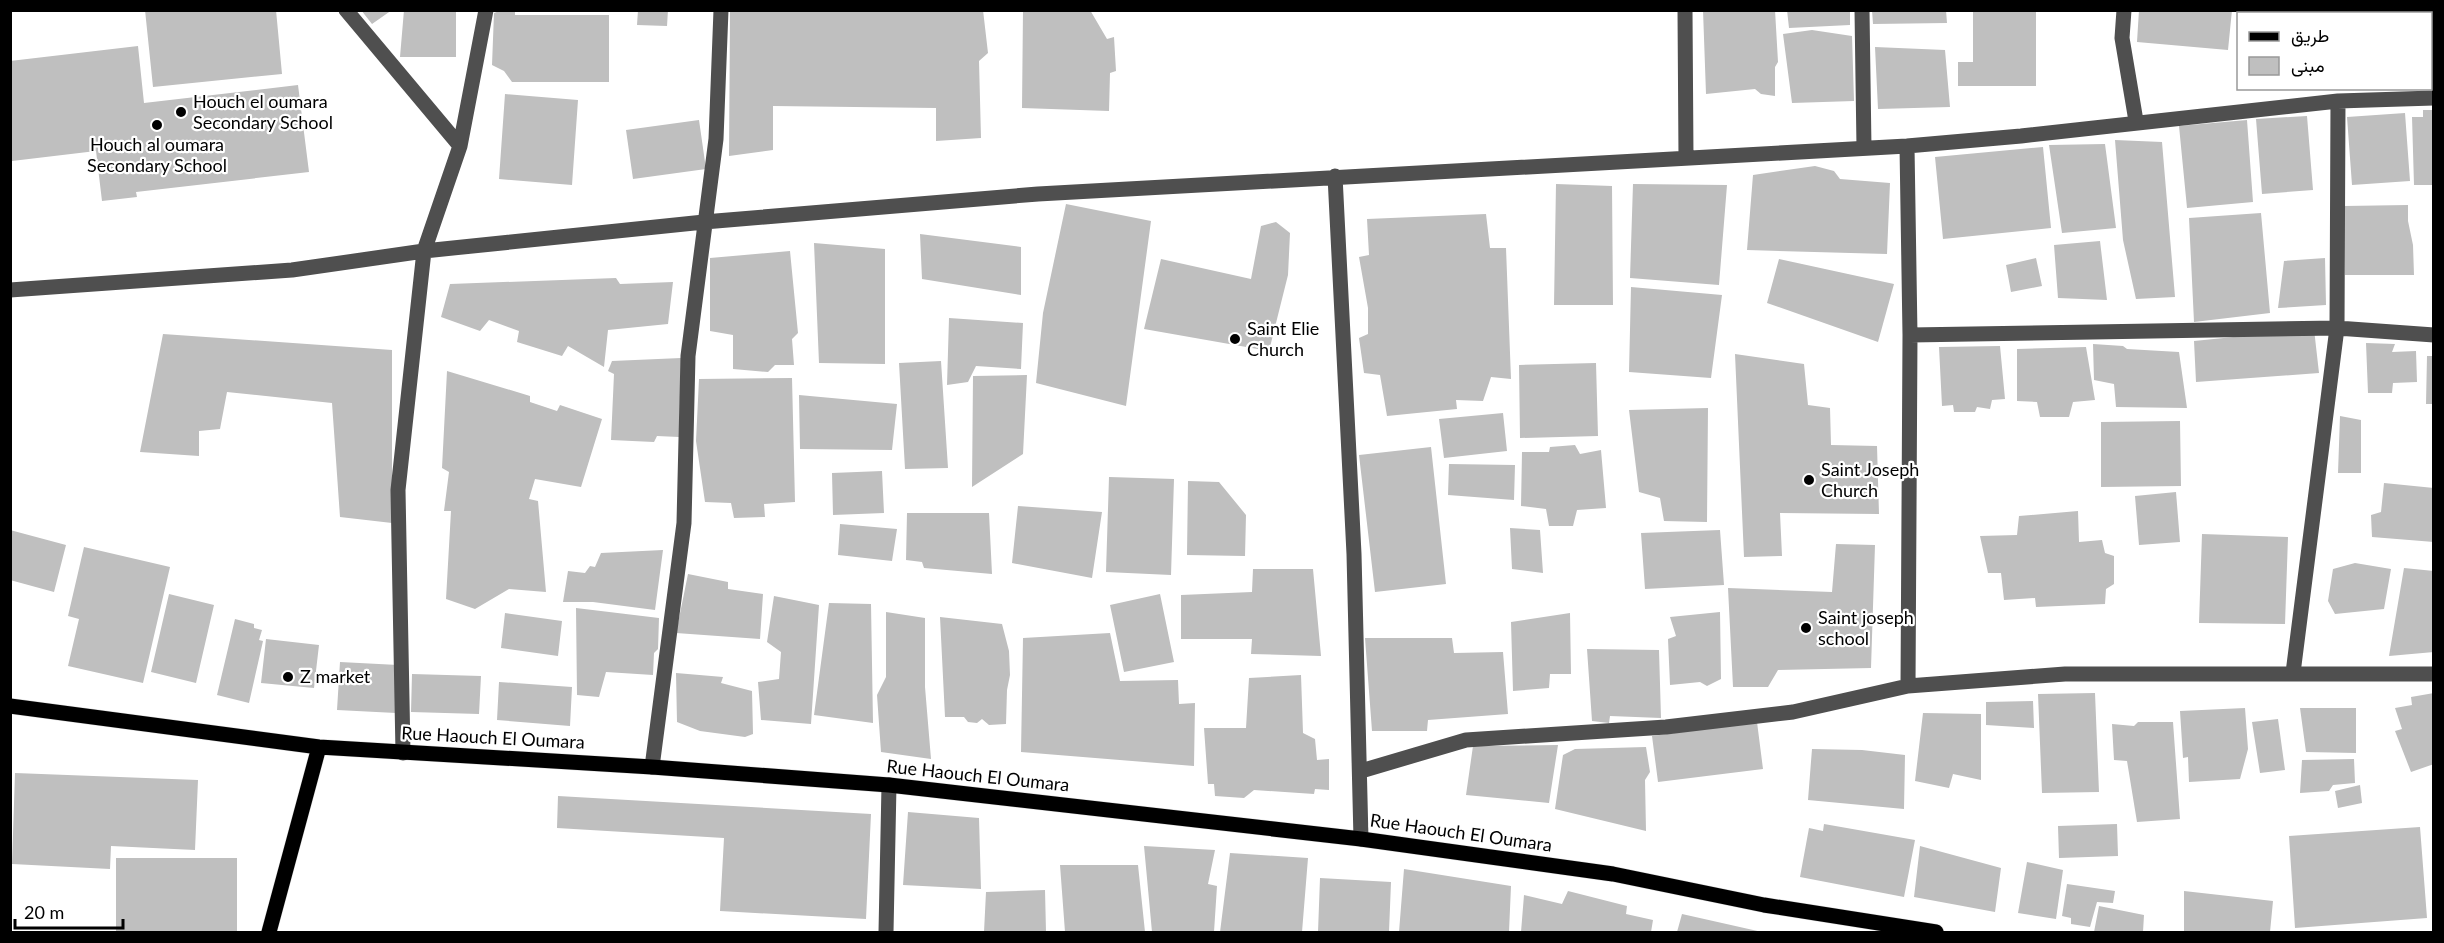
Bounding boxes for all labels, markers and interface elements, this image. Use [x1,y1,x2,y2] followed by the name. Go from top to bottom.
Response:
[2237,12,2432,90] legend
[2291,24,2329,47] text: طريق
[2291,54,2325,77] text: مبنى
[193,90,333,133] place label: Houch el oumara Secondary School
[174,105,188,119] marker: Houch el oumara Secondary School
[150,118,164,132] marker: Houch al oumara Secondary School
[87,133,227,176] place label: Houch al oumara Secondary School
[1247,317,1319,360] place label: Saint Elie Church
[1228,332,1242,346] marker: Saint Elie Church
[1821,458,1919,501] place label: Saint Joseph Church
[1802,473,1816,487] marker: Saint Joseph Church
[1818,606,1914,649] place label: Saint joseph school
[1799,621,1813,635] marker: Saint joseph school
[300,665,371,687] place label: Z market
[281,670,295,684] marker: Z market
[401,721,585,753] street label: Rue Haouch El Oumara
[886,754,1071,796] street label: Rue Haouch El Oumara
[1369,808,1554,856] street label: Rue Haouch El Oumara
[15,892,123,930] scale bar
[24,901,64,923] text: 20 m

